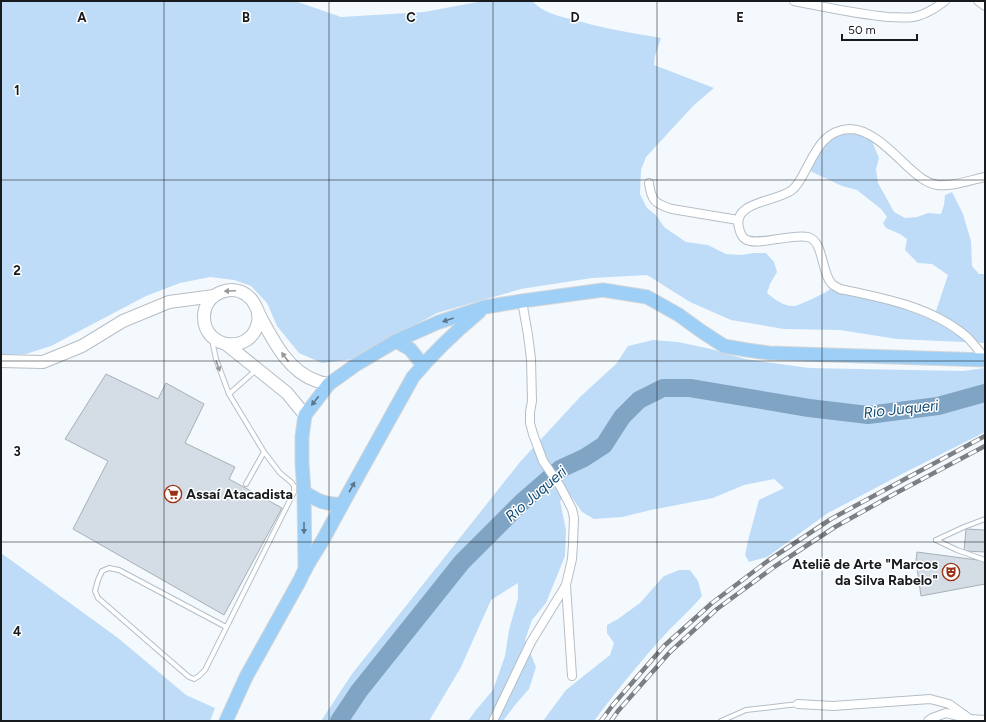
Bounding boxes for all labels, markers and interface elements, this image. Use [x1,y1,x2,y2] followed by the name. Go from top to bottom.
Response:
[77,10,87,25] text: A
[242,10,250,25] text: B
[406,10,416,25] text: C
[570,10,580,25] text: D
[736,10,744,25] text: E
[842,16,917,42] scale bar
[848,23,876,37] text: 50 m
[14,83,20,98] text: 1
[13,263,21,278] text: 2
[223,288,236,294] one-way arrow
[441,317,453,323] one-way arrow
[281,351,289,362] one-way arrow
[215,360,221,372] one-way arrow
[311,396,320,407] one-way arrow
[863,396,940,422] water label: Rio Juqueri
[13,444,21,459] text: 3
[502,462,571,526] water label: Rio Juqueri
[348,481,355,493] one-way arrow
[163,484,183,504] supermarket icon: Assaí Atacadista
[186,486,293,503] place label: Assaí Atacadista
[301,522,307,535] one-way arrow
[792,556,938,589] place label: Ateliê de Arte "Marcos da Silva Rabelo"
[941,562,961,582] theatre icon: Ateliê de Arte "Marcos da Silva Rabelo"
[13,624,21,639] text: 4

